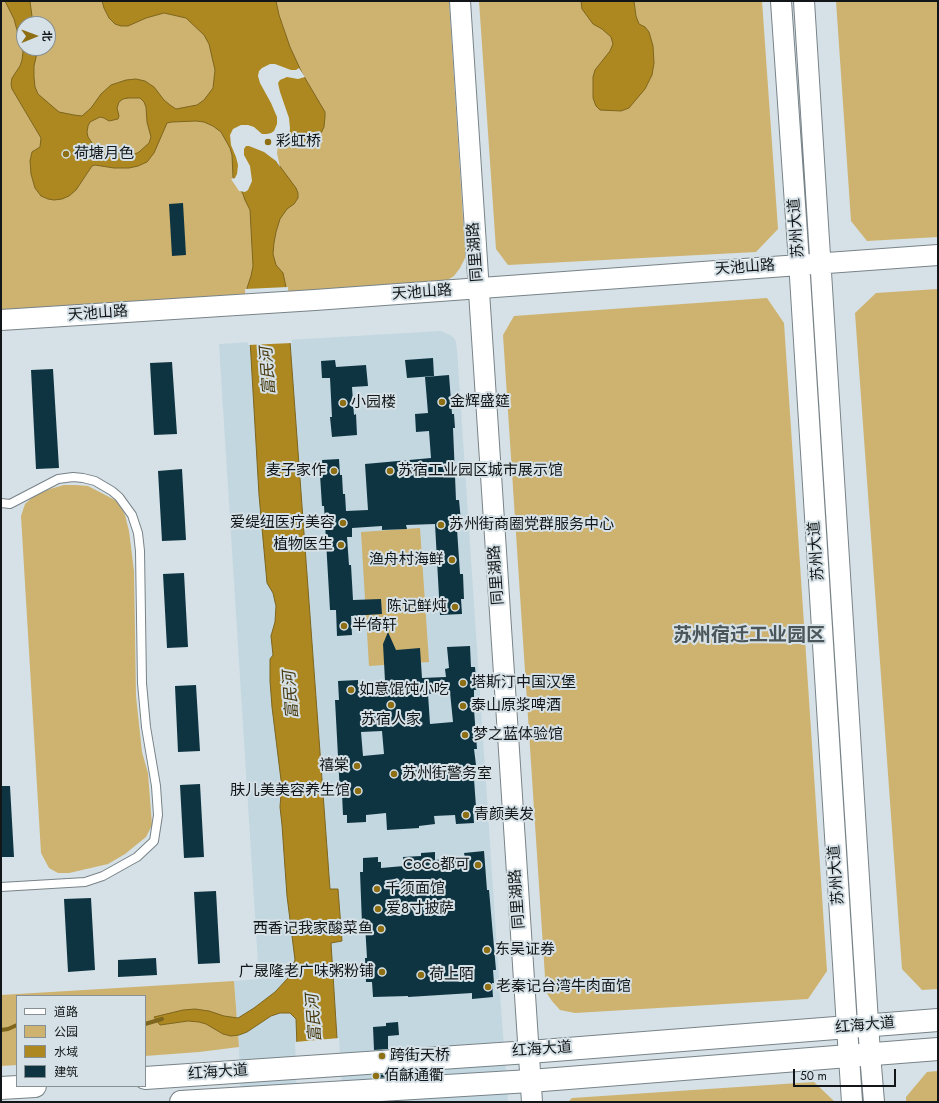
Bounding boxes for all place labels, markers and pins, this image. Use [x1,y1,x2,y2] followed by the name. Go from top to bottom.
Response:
[276,133,321,151] place label: 彩虹桥
[263,137,273,147] marker: 彩虹桥
[74,145,134,163] place label: 荷塘月色
[61,149,71,159] marker: 荷塘月色
[450,393,510,411] place label: 金辉盛筵
[351,394,396,412] place label: 小园楼
[437,397,447,407] marker: 金辉盛筵
[338,398,348,408] marker: 小园楼
[266,462,326,480] place label: 麦子家作
[398,462,563,480] place label: 苏宿工业园区城市展示馆
[329,466,339,476] marker: 麦子家作
[385,466,395,476] marker: 苏宿工业园区城市展示馆
[230,514,335,532] place label: 爱缇纽医疗美容
[449,516,614,534] place label: 苏州街商圈党群服务中心
[338,518,348,528] marker: 爱缇纽医疗美容
[436,520,446,530] marker: 苏州街商圈党群服务中心
[273,536,333,554] place label: 植物医生
[336,540,346,550] marker: 植物医生
[369,551,444,569] place label: 渔舟村海鲜
[447,555,457,565] marker: 渔舟村海鲜
[387,598,447,616] place label: 陈记鲜炖
[450,602,460,612] marker: 陈记鲜炖
[352,617,397,635] place label: 半倚轩
[339,621,349,631] marker: 半倚轩
[471,674,576,692] place label: 塔斯汀中国汉堡
[458,678,468,688] marker: 塔斯汀中国汉堡
[359,681,449,699] place label: 如意馄饨小吃
[346,685,356,695] marker: 如意馄饨小吃
[471,697,561,715] place label: 泰山原浆啤酒
[386,700,396,710] marker: 苏宿人家
[458,701,468,711] marker: 泰山原浆啤酒
[361,711,421,729] place label: 苏宿人家
[473,726,563,744] place label: 梦之蓝体验馆
[460,730,470,740] marker: 梦之蓝体验馆
[319,757,349,775] place label: 禧棠
[352,761,362,771] marker: 禧棠
[402,765,492,783] place label: 苏州街警务室
[389,769,399,779] marker: 苏州街警务室
[230,782,350,800] place label: 肤儿美美容养生馆
[353,786,363,796] marker: 肤儿美美容养生馆
[474,806,534,824] place label: 青颜美发
[461,810,471,820] marker: 青颜美发
[403,856,470,874] place label: CoCo都可
[473,860,483,870] marker: CoCo都可
[385,880,445,898] place label: 千须面馆
[372,884,382,894] marker: 千须面馆
[386,900,454,918] place label: 爱8寸披萨
[373,904,383,914] marker: 爱8寸披萨
[253,920,373,938] place label: 西香记我家酸菜鱼
[376,924,386,934] marker: 西香记我家酸菜鱼
[495,941,555,959] place label: 东吴证券
[482,945,492,955] marker: 东吴证券
[239,963,374,981] place label: 广晟隆老广味粥粉铺
[429,966,474,984] place label: 荷上陌
[377,967,387,977] marker: 广晟隆老广味粥粉铺
[416,970,426,980] marker: 荷上陌
[496,978,631,996] place label: 老秦记台湾牛肉面馆
[483,982,493,992] marker: 老秦记台湾牛肉面馆
[390,1047,450,1065] place label: 跨街天桥
[377,1051,387,1061] marker: 跨街天桥
[384,1067,444,1085] place label: 佰龢通衢
[371,1071,381,1081] marker: 佰龢通衢

